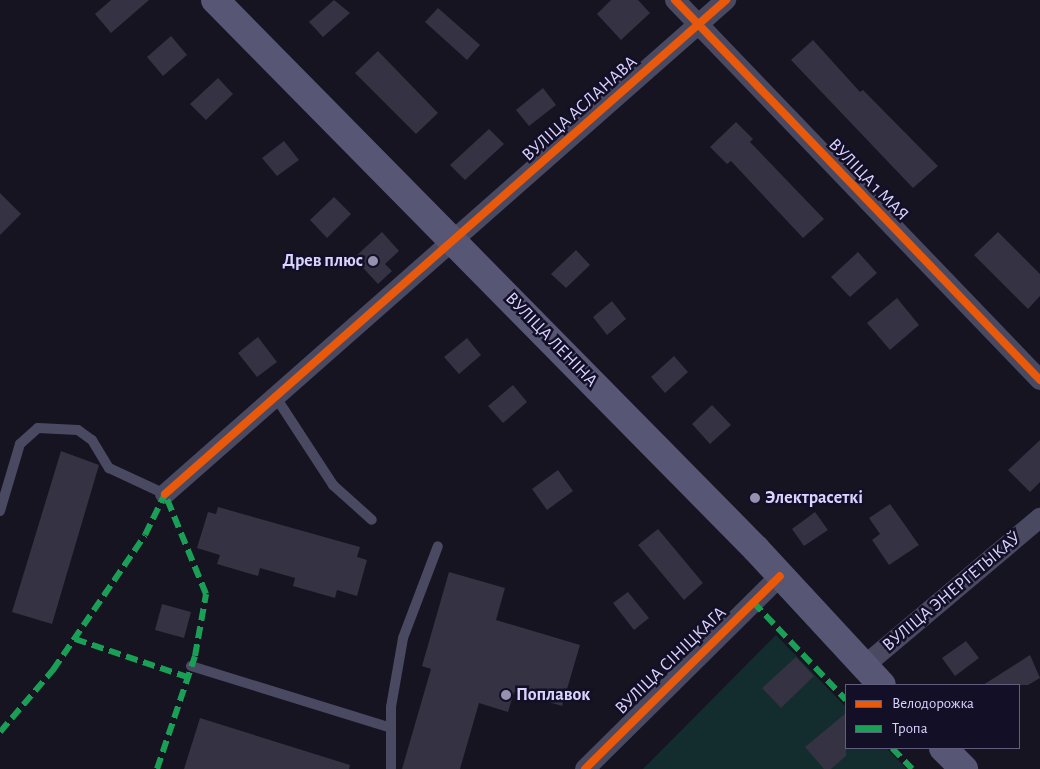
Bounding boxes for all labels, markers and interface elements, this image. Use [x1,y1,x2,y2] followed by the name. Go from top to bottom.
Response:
[518,52,642,166] street label: ВУЛІЦА АСЛАНАВА
[823,134,913,226] street label: ВУЛІЦА 1 МАЯ
[283,250,363,272] place label: Древ плюс
[367,255,379,267] marker: Древ плюс
[500,288,602,392] street label: ВУЛІЦА ЛЕНІНА
[765,487,863,509] place label: Электрасеткі
[749,492,761,504] marker: Электрасеткі
[878,528,1026,656] street label: ВУЛІЦА ЭНЕРГЕТЫКАЎ
[611,602,731,720] street label: ВУЛІЦА СІНІЦКАГА
[516,684,590,706] place label: Поплавок
[845,684,1020,749] legend
[500,689,512,701] marker: Поплавок
[892,696,974,711] text: Велодорожка
[892,721,928,736] text: Тропа

